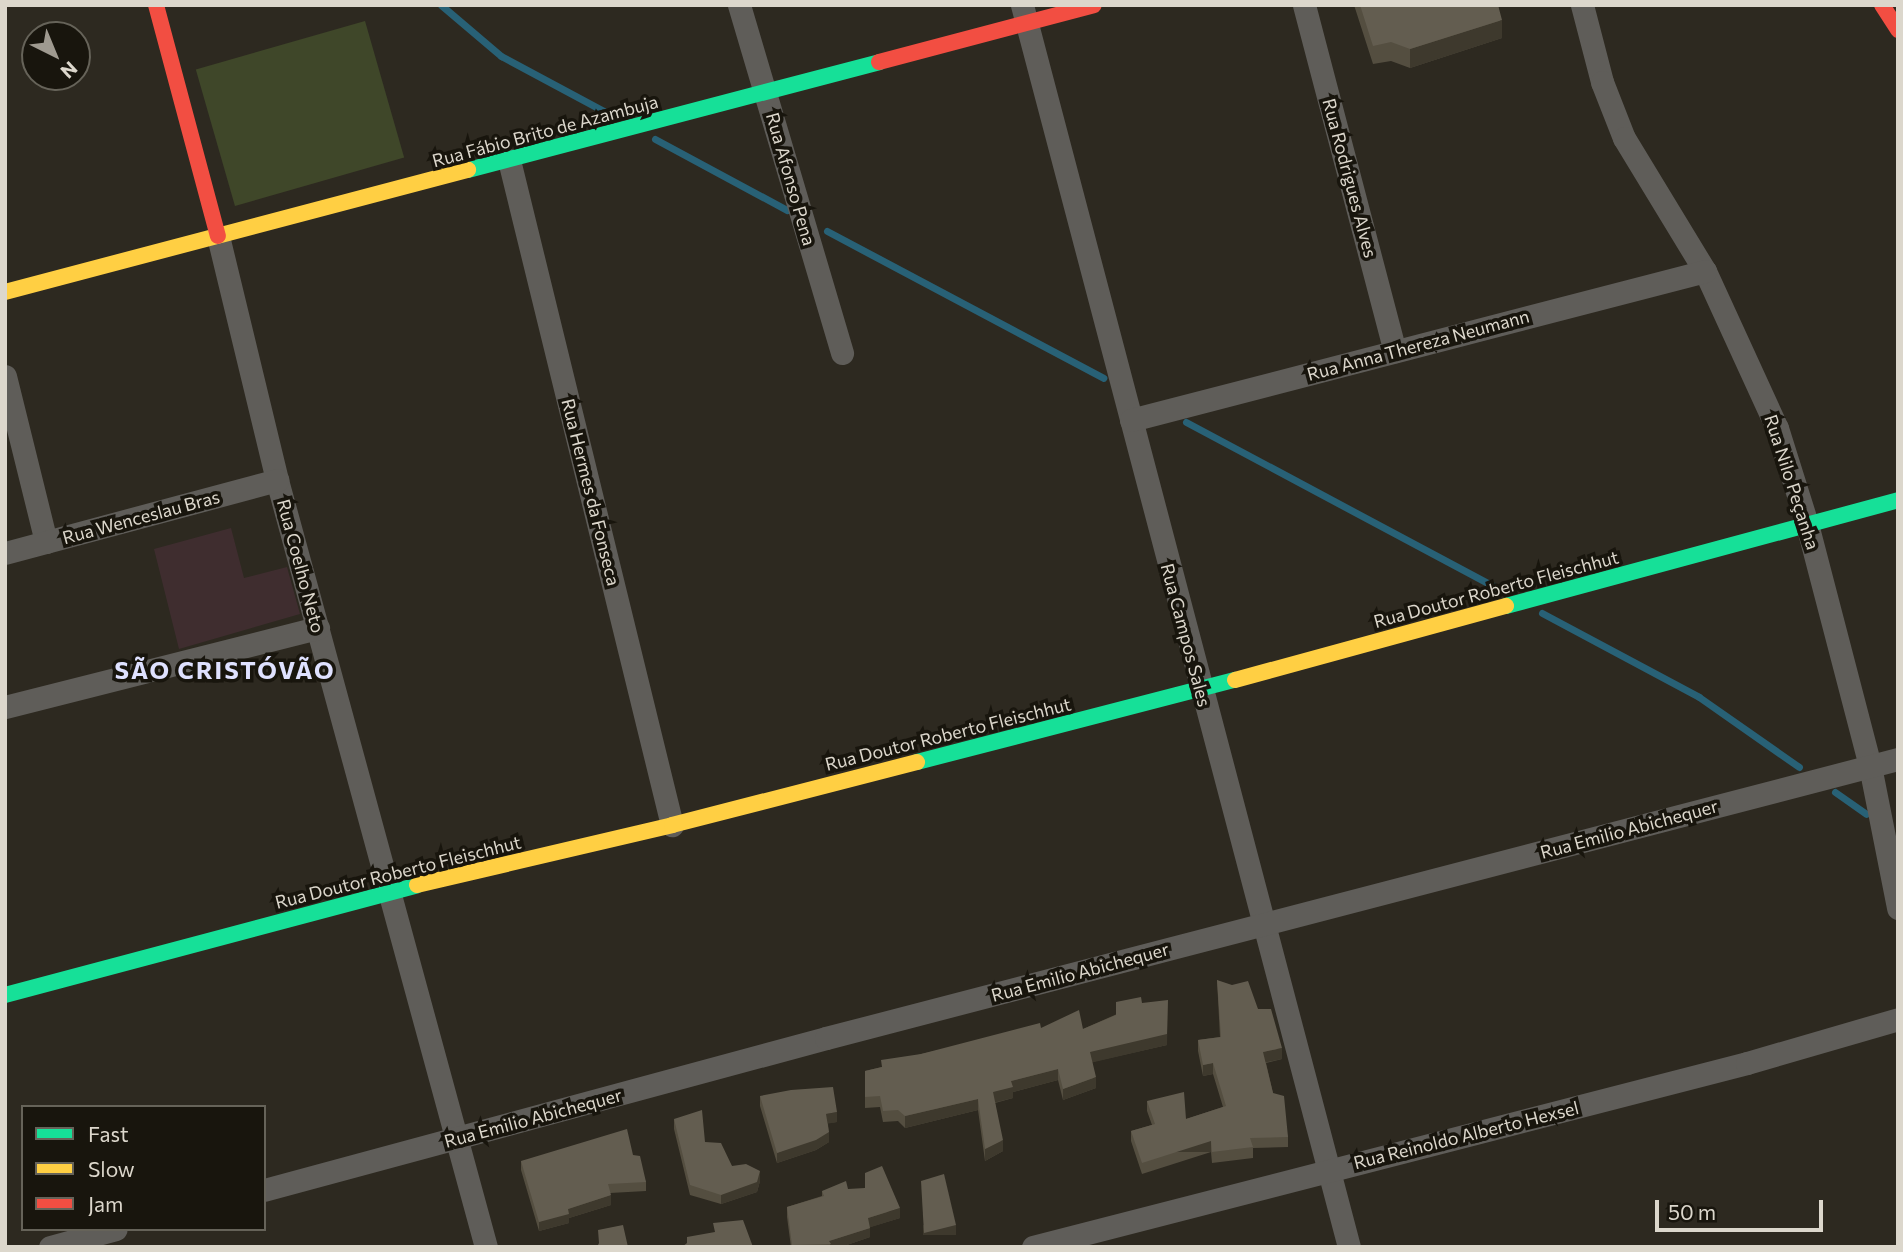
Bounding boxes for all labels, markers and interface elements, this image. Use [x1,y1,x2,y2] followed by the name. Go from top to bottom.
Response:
[21,21,91,91] north arrow
[56,57,82,84] text: N
[430,90,660,172] street label: Rua Fábio Brito de Azambuja
[1318,96,1382,260] street label: Rua Rodrigues Alves
[762,110,820,248] street label: Rua Afonso Pena
[1305,305,1531,385] street label: Rua Anna Thereza Neumann
[557,396,625,588] street label: Rua Hermes da Fonseca
[1760,412,1824,552] street label: Rua Nilo Peçanha
[60,486,222,548] street label: Rua Wenceslau Bras
[273,497,329,635] street label: Rua Coelho Neto
[1371,546,1621,632] street label: Rua Doutor Roberto Fleischhut
[1156,561,1216,709] street label: Rua Campos Sales
[116,656,334,684] district label: SÃO CRISTÓVÃO
[823,693,1073,775] street label: Rua Doutor Roberto Fleischhut
[1538,795,1720,863] street label: Rua Emilio Abichequer
[273,831,523,913] street label: Rua Doutor Roberto Fleischhut
[989,938,1171,1006] street label: Rua Emilio Abichequer
[442,1084,624,1152] street label: Rua Emilio Abichequer
[1351,1097,1581,1173] street label: Rua Reinoldo Alberto Hexsel
[21,1105,266,1231] legend
[88,1121,129,1146] text: Fast
[88,1156,135,1181] text: Slow
[1658,1186,1826,1230] scale bar
[88,1191,123,1216] text: Jam
[1668,1199,1716,1224] text: 50 m

